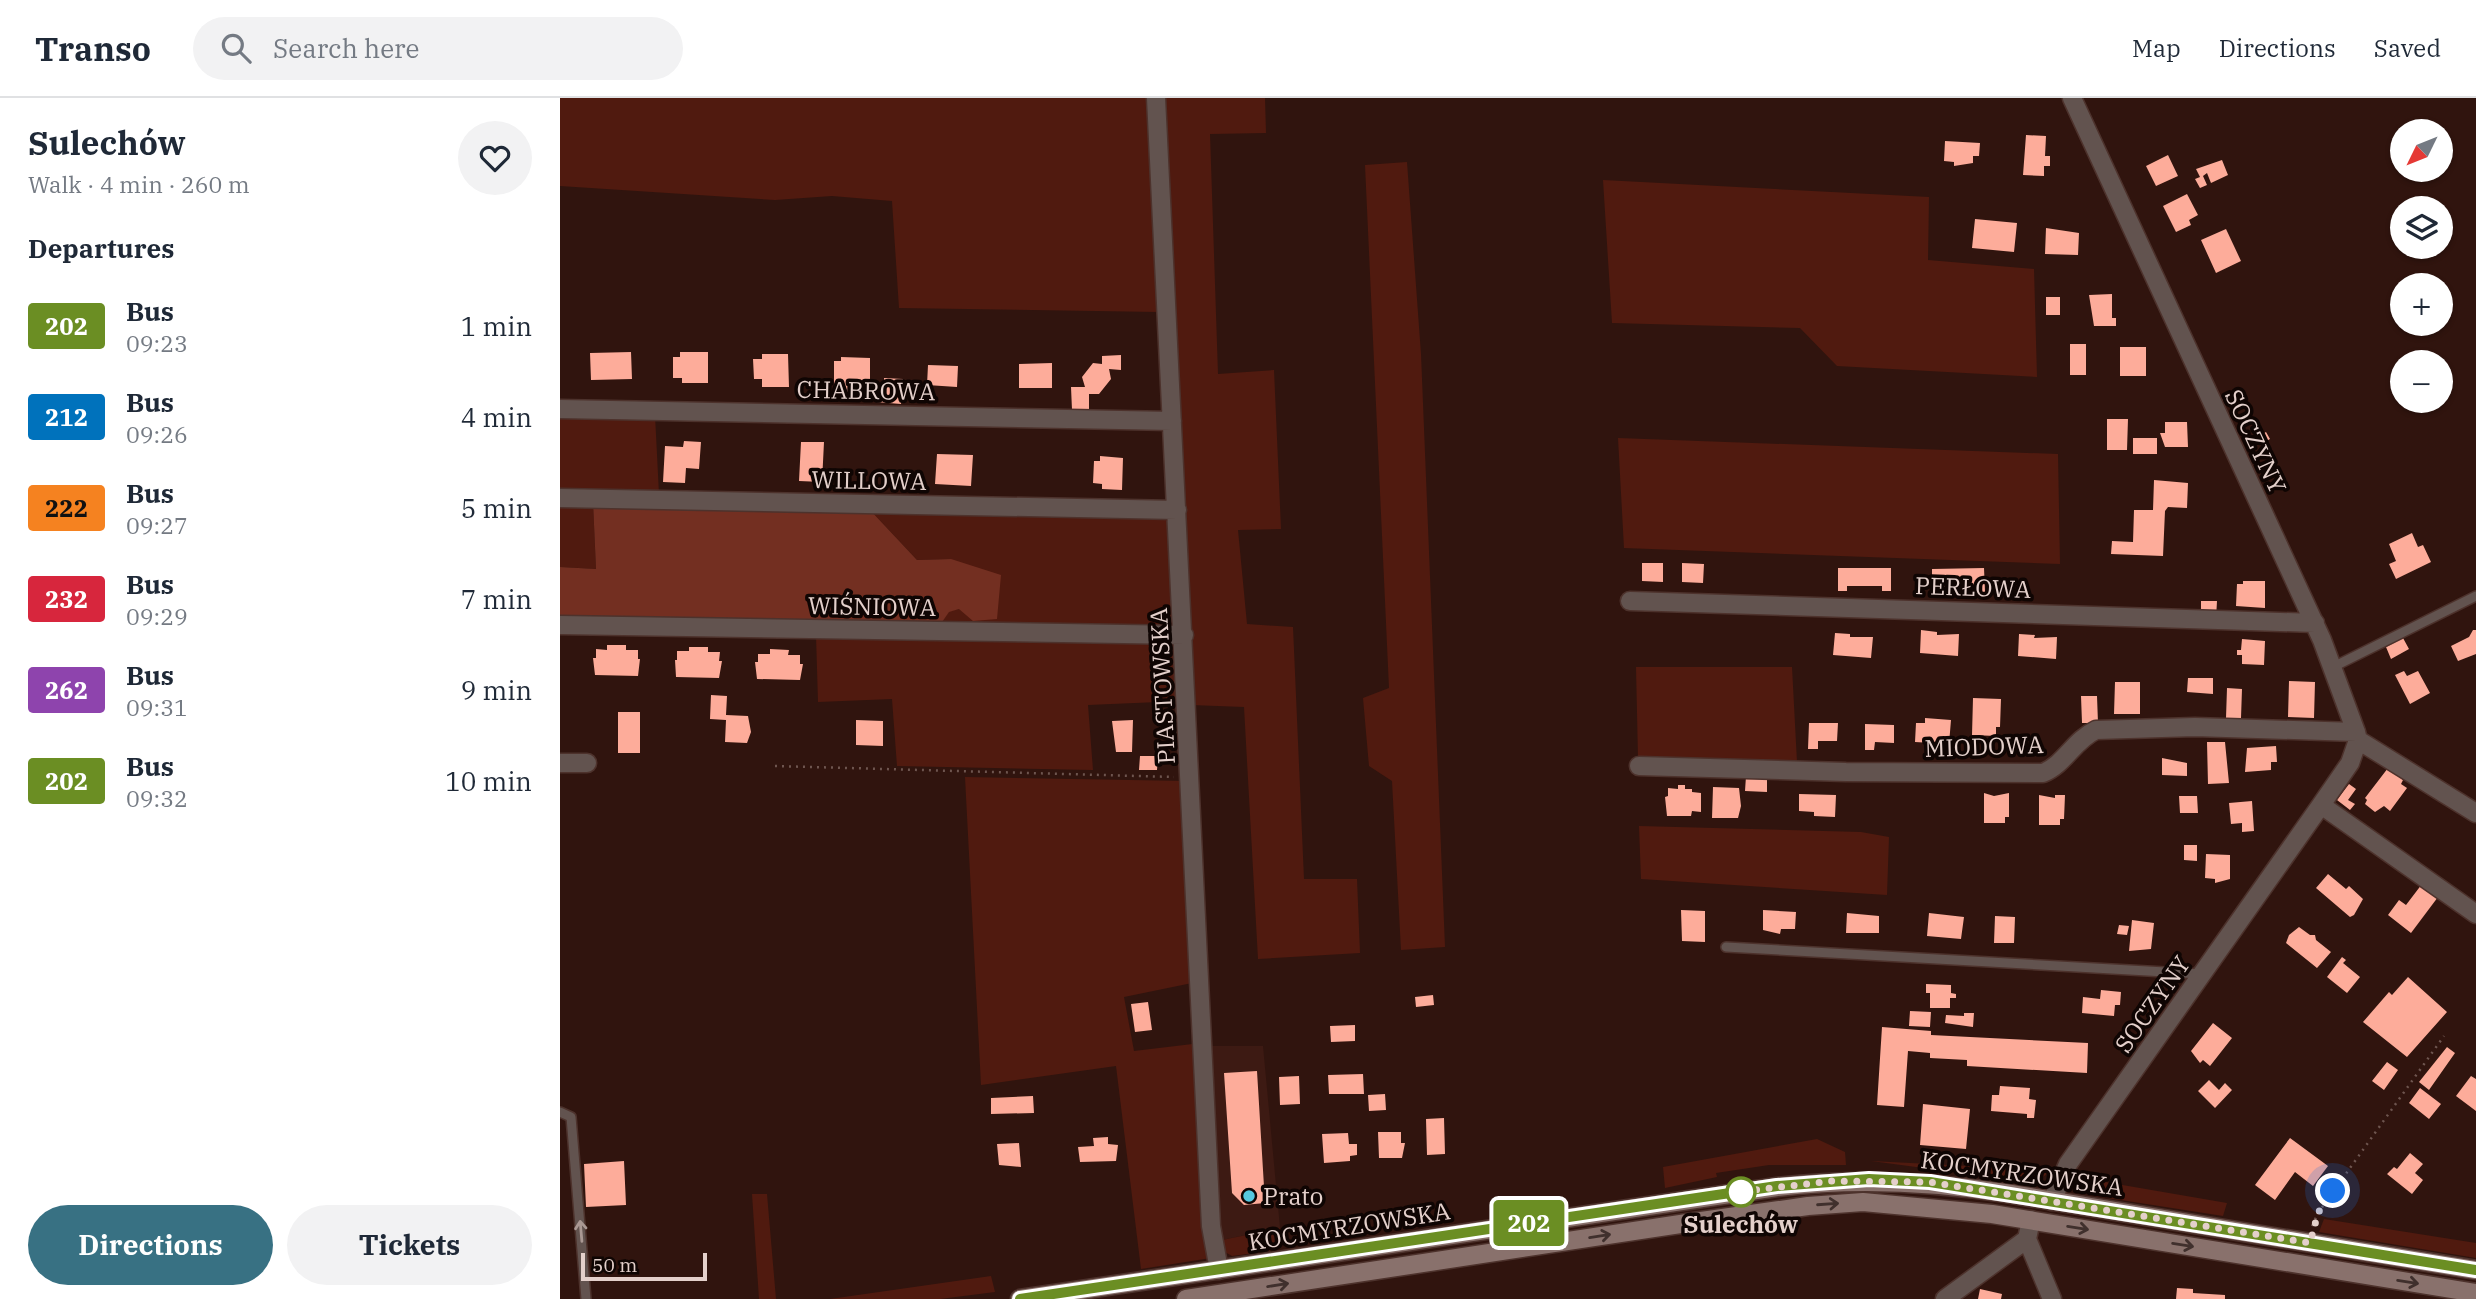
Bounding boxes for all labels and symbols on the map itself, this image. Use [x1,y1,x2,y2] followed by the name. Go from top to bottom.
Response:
[2390,119,2454,182] north arrow
[796,373,936,407] street label: CHABROWA
[2218,384,2294,498] street label: SOCZYNY
[811,463,927,497] street label: WILLOWA
[1914,569,2032,605] street label: PERŁOWA
[808,589,937,623] street label: WIŚNIOWA
[1142,607,1182,765] street label: PIASTOWSKA
[1924,728,2045,764] street label: MIODOWA
[2107,949,2197,1059] street label: SOCZYNY
[1919,1143,2126,1203] street label: KOCMYRZOWSKA
[2315,1173,2350,1208] your location
[1726,1177,1756,1207] marker: Sulechów
[1263,1180,1323,1212] place label: Prato
[1241,1188,1257,1204] marker: Prato
[1246,1194,1453,1258] street label: KOCMYRZOWSKA
[1816,1197,1839,1210] one-way arrow
[1489,1200,1569,1246] line badge: 202
[1684,1208,1799,1240] place label: Sulechów
[574,1220,587,1243] one-way arrow
[2066,1222,2089,1235] one-way arrow
[1588,1229,1610,1242] one-way arrow
[2171,1239,2194,1252] one-way arrow
[581,1250,707,1282] scale bar
[2396,1276,2418,1289] one-way arrow
[1266,1278,1289,1291] one-way arrow

